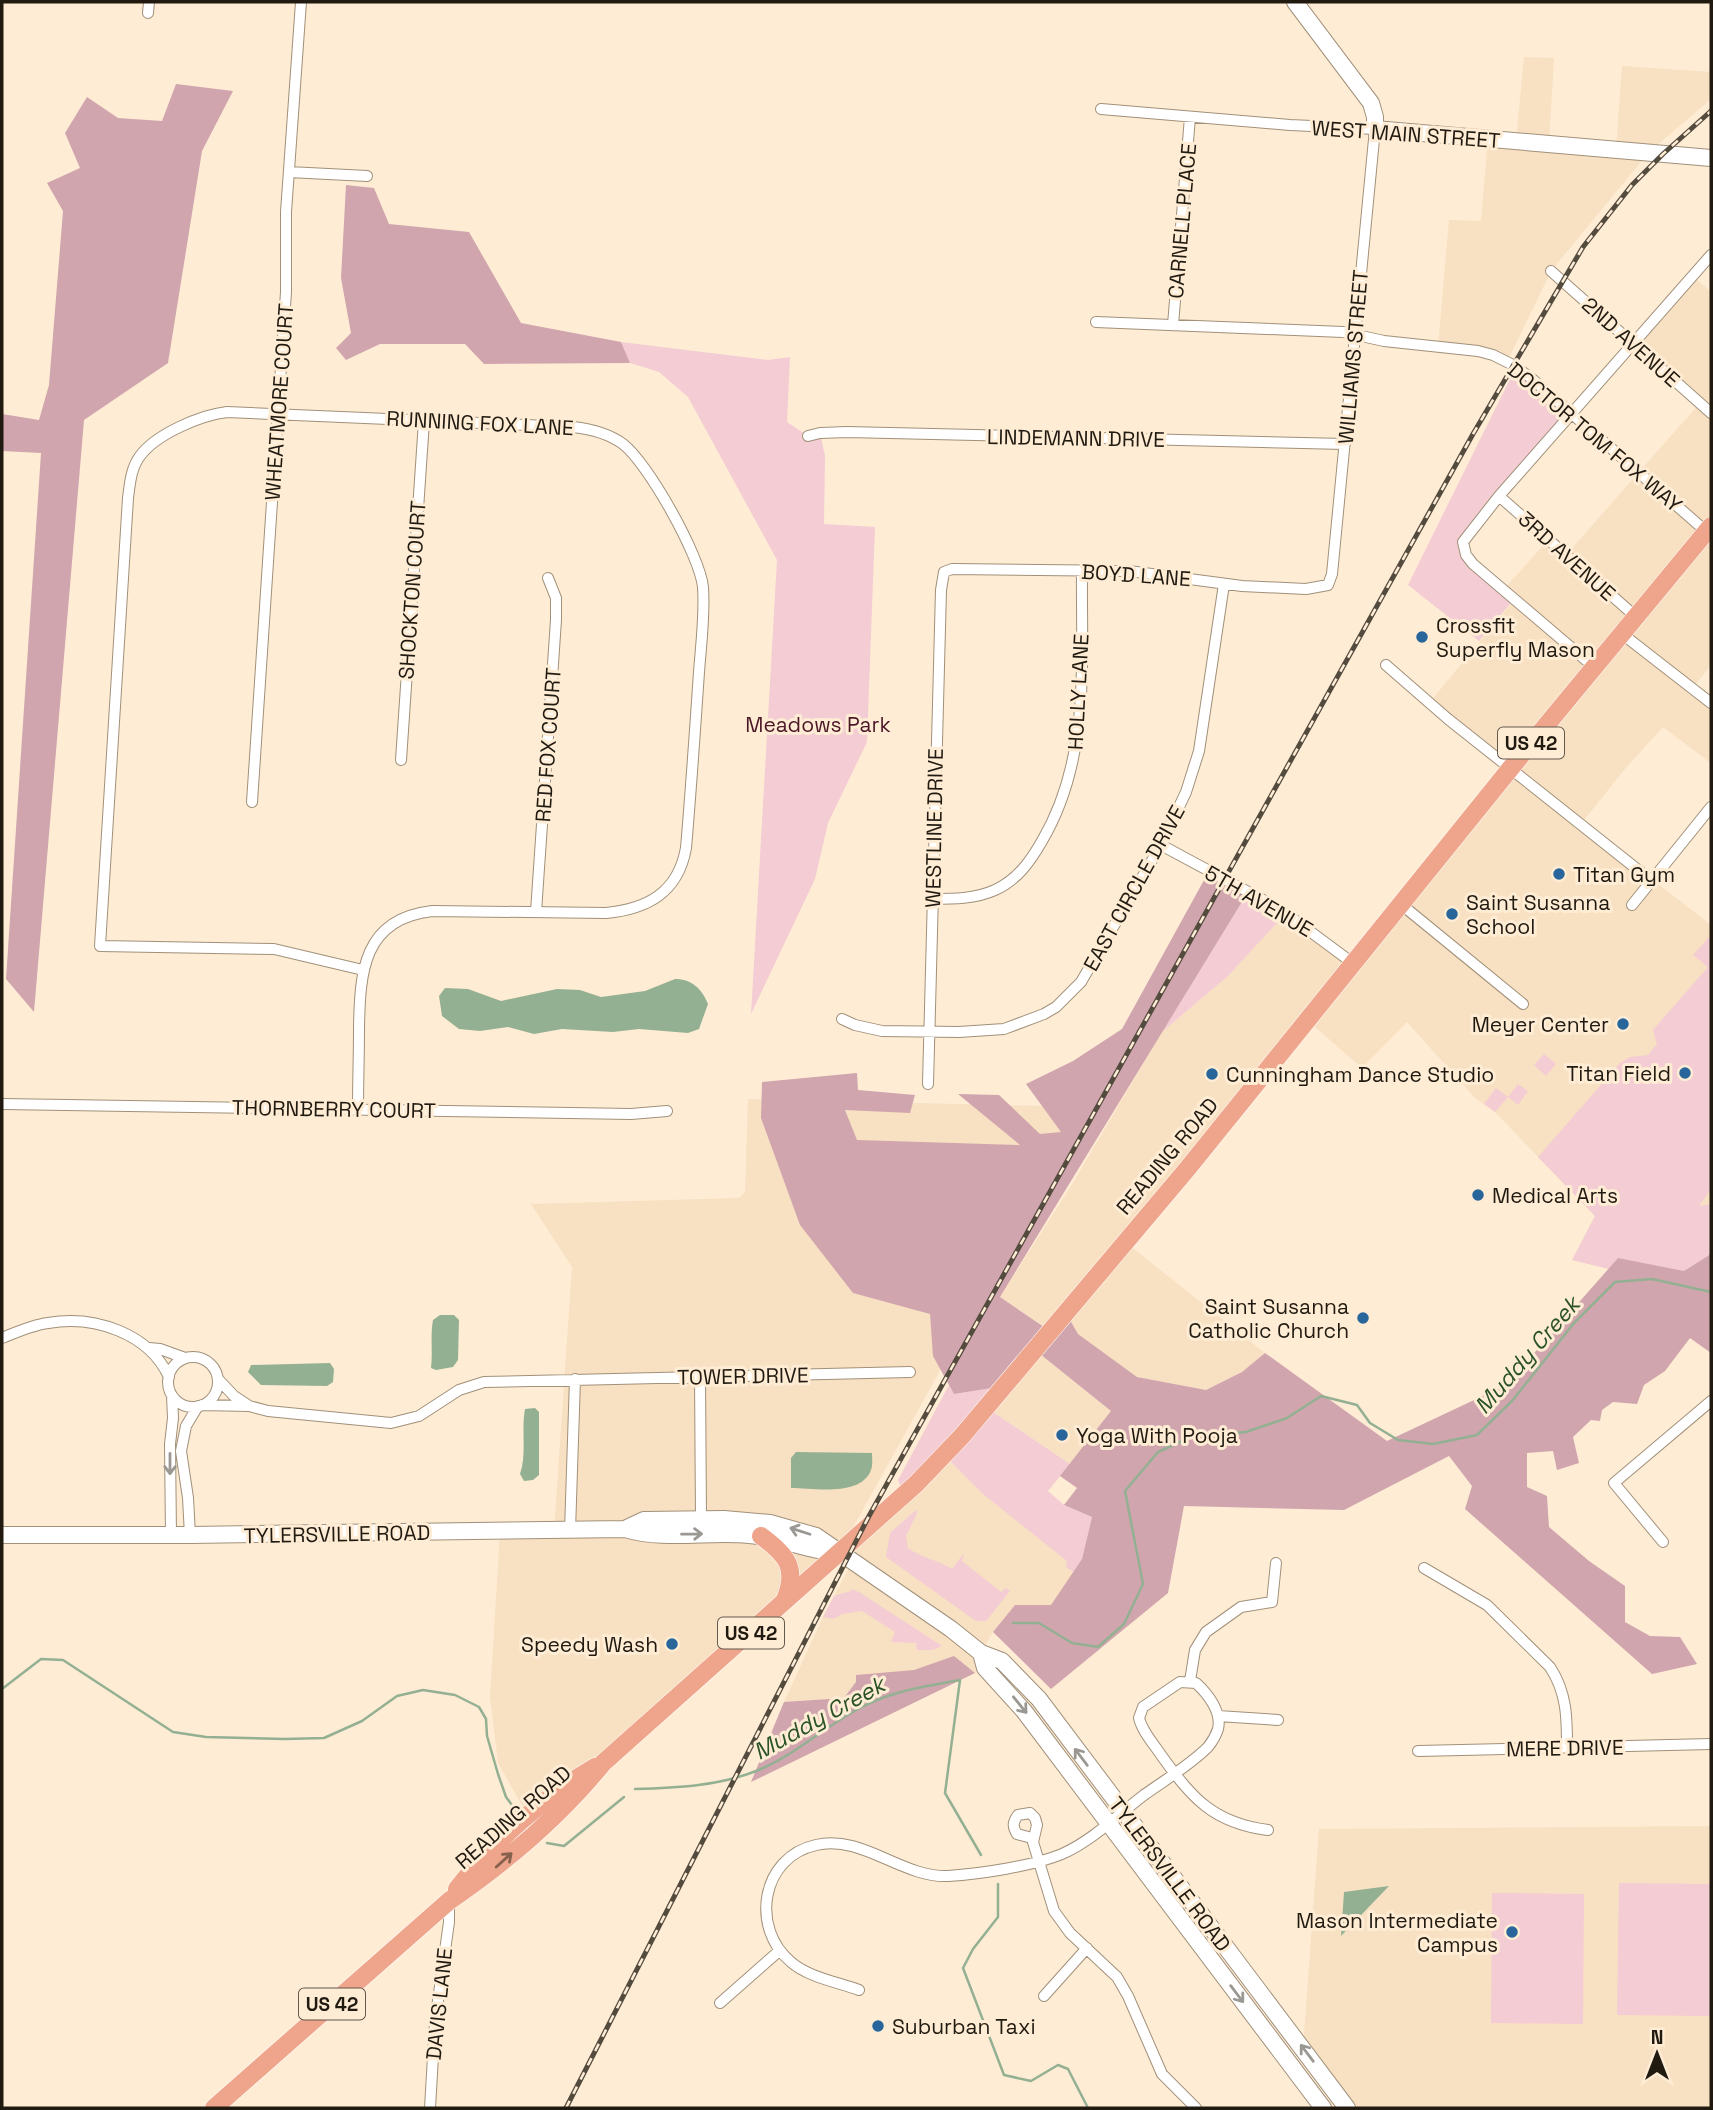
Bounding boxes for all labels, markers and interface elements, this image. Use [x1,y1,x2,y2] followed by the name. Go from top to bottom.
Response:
[1311,114,1501,154] street label: WEST MAIN STREET
[1162,142,1202,300] street label: CARNELL PLACE
[1332,269,1374,445] street label: WILLIAMS STREET
[1577,291,1685,393] street label: 2ND AVENUE
[259,303,299,501] street label: WHEATMORE COURT
[1502,356,1688,518] street label: DOCTOR TOM FOX WAY
[386,405,574,441] street label: RUNNING FOX LANE
[987,423,1165,453] street label: LINDEMANN DRIVE
[392,500,432,680] street label: SHOCKTON COURT
[1513,505,1621,607] street label: 3RD AVENUE
[1080,558,1192,592] street label: BOYD LANE
[1436,612,1595,663] place label: Crossfit Superfly Mason
[1414,629,1430,645] marker: Crossfit Superfly Mason
[1061,633,1095,751] street label: HOLLY LANE
[529,667,567,823] street label: RED FOX COURT
[745,711,891,738] park label: Meadows Park
[1498,728,1564,758] road number: US 42
[919,748,949,908] street label: WESTLINE DRIVE
[1077,800,1191,976] street label: EAST CIRCLE DRIVE
[1200,859,1318,943] street label: 5TH AVENUE
[1573,861,1675,888] place label: Titan Gym
[1551,866,1567,882] marker: Titan Gym
[1466,889,1610,940] place label: Saint Susanna School
[1444,906,1460,922] marker: Saint Susanna School
[1472,1011,1609,1038] place label: Meyer Center
[1615,1016,1631,1032] marker: Meyer Center
[1566,1060,1671,1087] place label: Titan Field
[1226,1061,1494,1088] place label: Cunningham Dance Studio
[1677,1065,1693,1081] marker: Titan Field
[1204,1066,1220,1082] marker: Cunningham Dance Studio
[1110,1092,1224,1220] street label: READING ROAD
[232,1094,436,1124] street label: THORNBERRY COURT
[1492,1182,1618,1209] place label: Medical Arts
[1470,1187,1486,1203] marker: Medical Arts
[1468,1288,1588,1420] water label: Muddy Creek
[1188,1293,1349,1344] place label: Saint Susanna Catholic Church
[1355,1310,1371,1326] marker: Saint Susanna Catholic Church
[677,1361,809,1391] street label: TOWER DRIVE
[1076,1422,1238,1449] place label: Yoga With Pooja
[1054,1427,1070,1443] marker: Yoga With Pooja
[163,1452,177,1475] one-way arrow
[243,1519,431,1549] street label: TYLERSVILLE ROAD
[789,1524,811,1537] one-way arrow
[681,1527,704,1541] one-way arrow
[718,1618,784,1648] road number: US 42
[521,1631,658,1658] place label: Speedy Wash
[664,1636,680,1652] marker: Speedy Wash
[748,1668,893,1767] water label: Muddy Creek
[1012,1696,1028,1714] one-way arrow
[1506,1733,1624,1763] street label: MERE DRIVE
[1074,1748,1089,1767] one-way arrow
[449,1759,577,1875] street label: READING ROAD
[1103,1791,1237,1957] street label: TYLERSVILLE ROAD
[495,1852,513,1868] one-way arrow
[1296,1907,1498,1958] place label: Mason Intermediate Campus
[1504,1924,1520,1940] marker: Mason Intermediate Campus
[420,1947,458,2061] street label: DAVIS LANE
[1230,1984,1245,2003] one-way arrow
[299,1988,365,2020] road number: US 42
[892,2013,1036,2040] place label: Suburban Taxi
[870,2018,886,2034] marker: Suburban Taxi
[1622,2019,1692,2089] north arrow
[1651,2025,1663,2050] text: N
[1300,2044,1315,2063] one-way arrow

